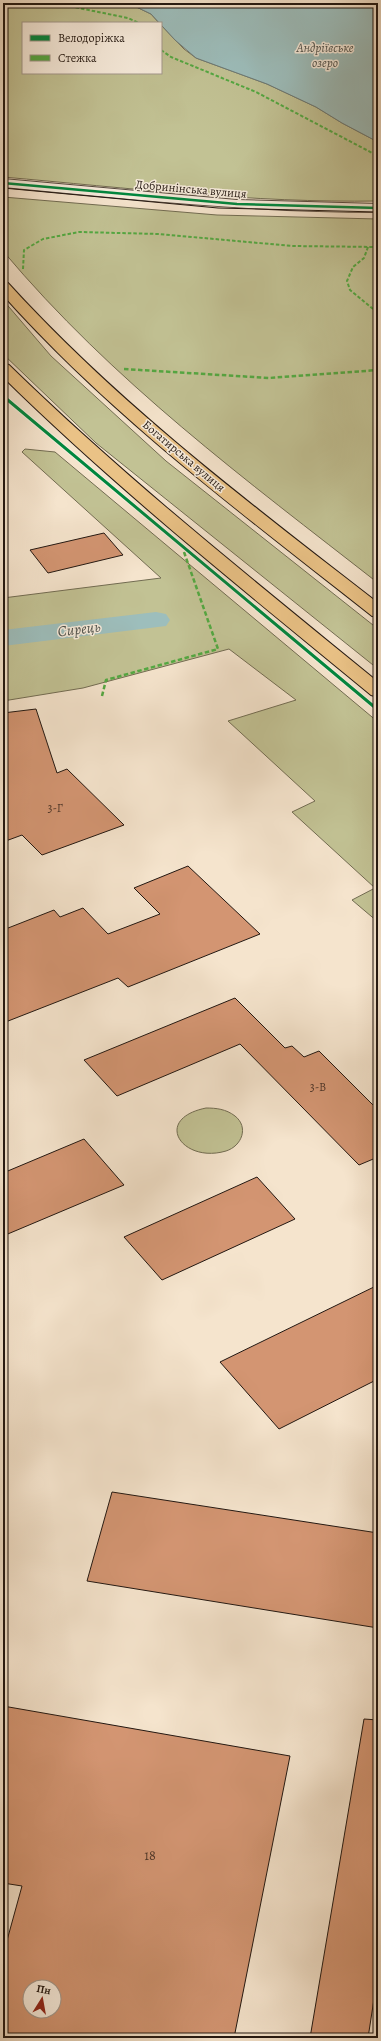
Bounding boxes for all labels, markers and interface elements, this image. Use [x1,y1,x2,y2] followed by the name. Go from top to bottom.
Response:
[22,22,162,74] legend
[58,30,125,46] text: Велодоріжка
[295,39,354,71] water label: Андріївське озеро
[58,50,97,66] text: Стежка
[135,176,248,202] street label: Добринінська вулиця
[139,417,229,495] street label: Богатирська вулиця
[57,616,101,642] water label: Сирець
[47,800,63,816] house number: 3-Г
[310,1079,326,1095] house number: 3-В
[144,1846,156,1865] house number: 18
[22,1979,62,2019] north arrow
[35,1981,53,1999] text: Пн

